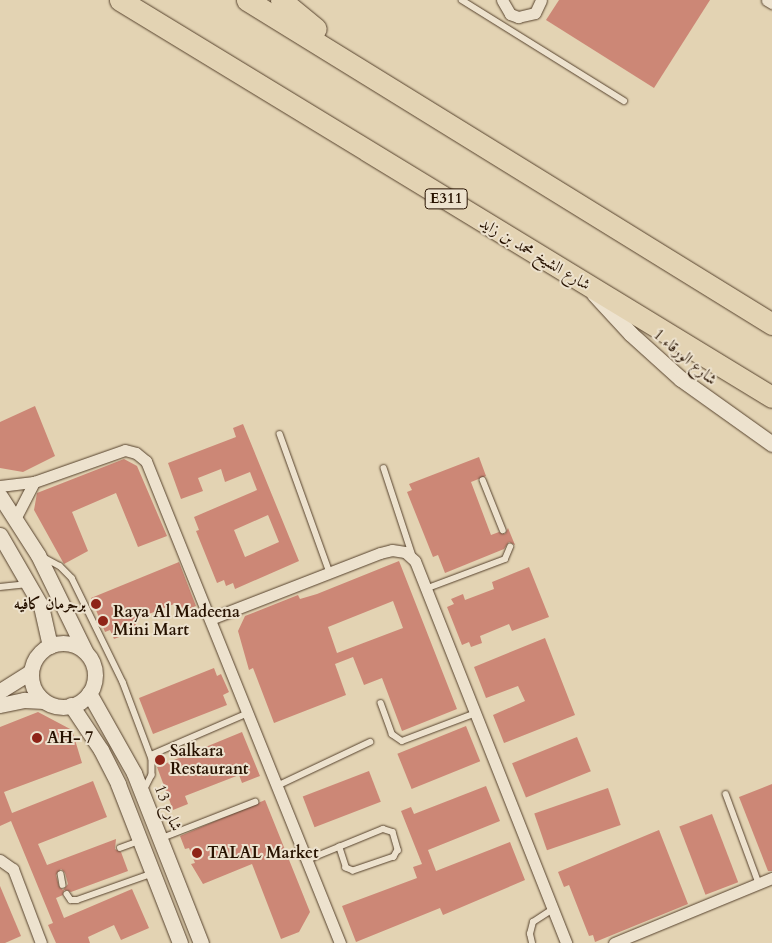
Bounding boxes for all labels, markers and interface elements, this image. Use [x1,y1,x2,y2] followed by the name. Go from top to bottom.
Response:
[424,186,468,212] road number: E311
[476,213,594,295] street label: شارع الشيخ محمد بن زايد
[649,325,721,389] street label: شارع الورقاء 1
[14,594,86,614] place label: برجرمان كافيه
[90,598,102,610] marker: برجرمان كافيه
[113,602,240,640] place label: Raya Al Madeena Mini Mart
[97,615,109,627] marker: Raya Al Madeena Mini Mart
[47,728,93,748] place label: AH- 7
[31,732,43,744] marker: AH- 7
[170,741,248,779] place label: Salkara Restaurant
[154,754,166,766] marker: Salkara Restaurant
[150,782,186,834] street label: شارع 13
[207,843,319,863] place label: TALAL Market
[191,847,203,859] marker: TALAL Market

